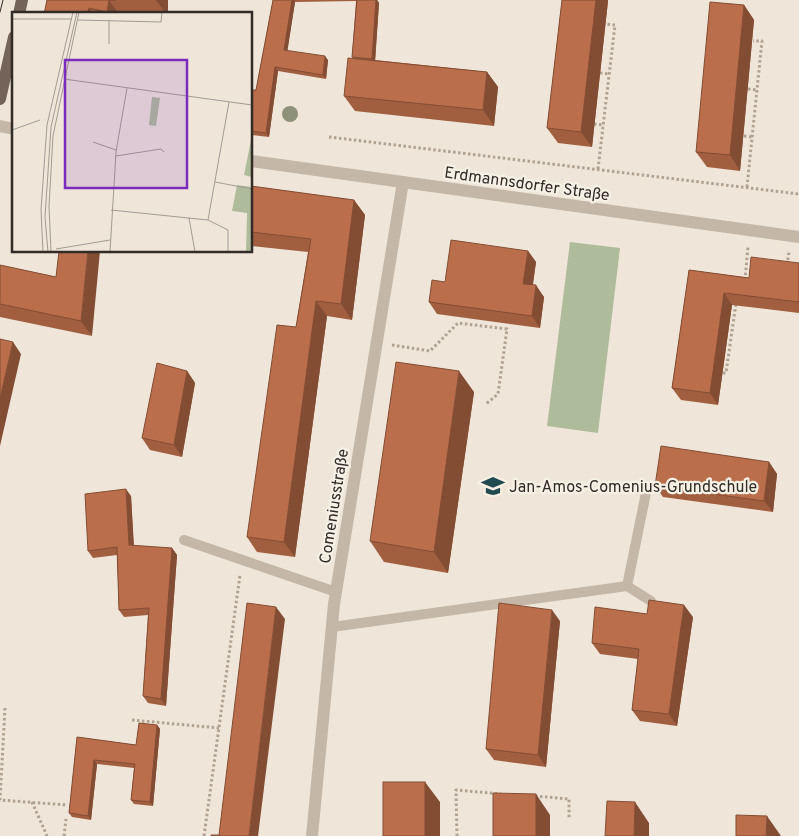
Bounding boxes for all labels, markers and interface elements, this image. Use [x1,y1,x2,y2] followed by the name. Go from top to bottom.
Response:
[12,12,252,252] inset map
[443,163,611,206] street label: Erdmannsdorfer Straße
[316,447,354,565] street label: Comeniusstraße
[480,473,506,499] school or university icon: Jan-Amos-Comenius-Grundschule
[509,478,757,498] place label: Jan-Amos-Comenius-Grundschule

